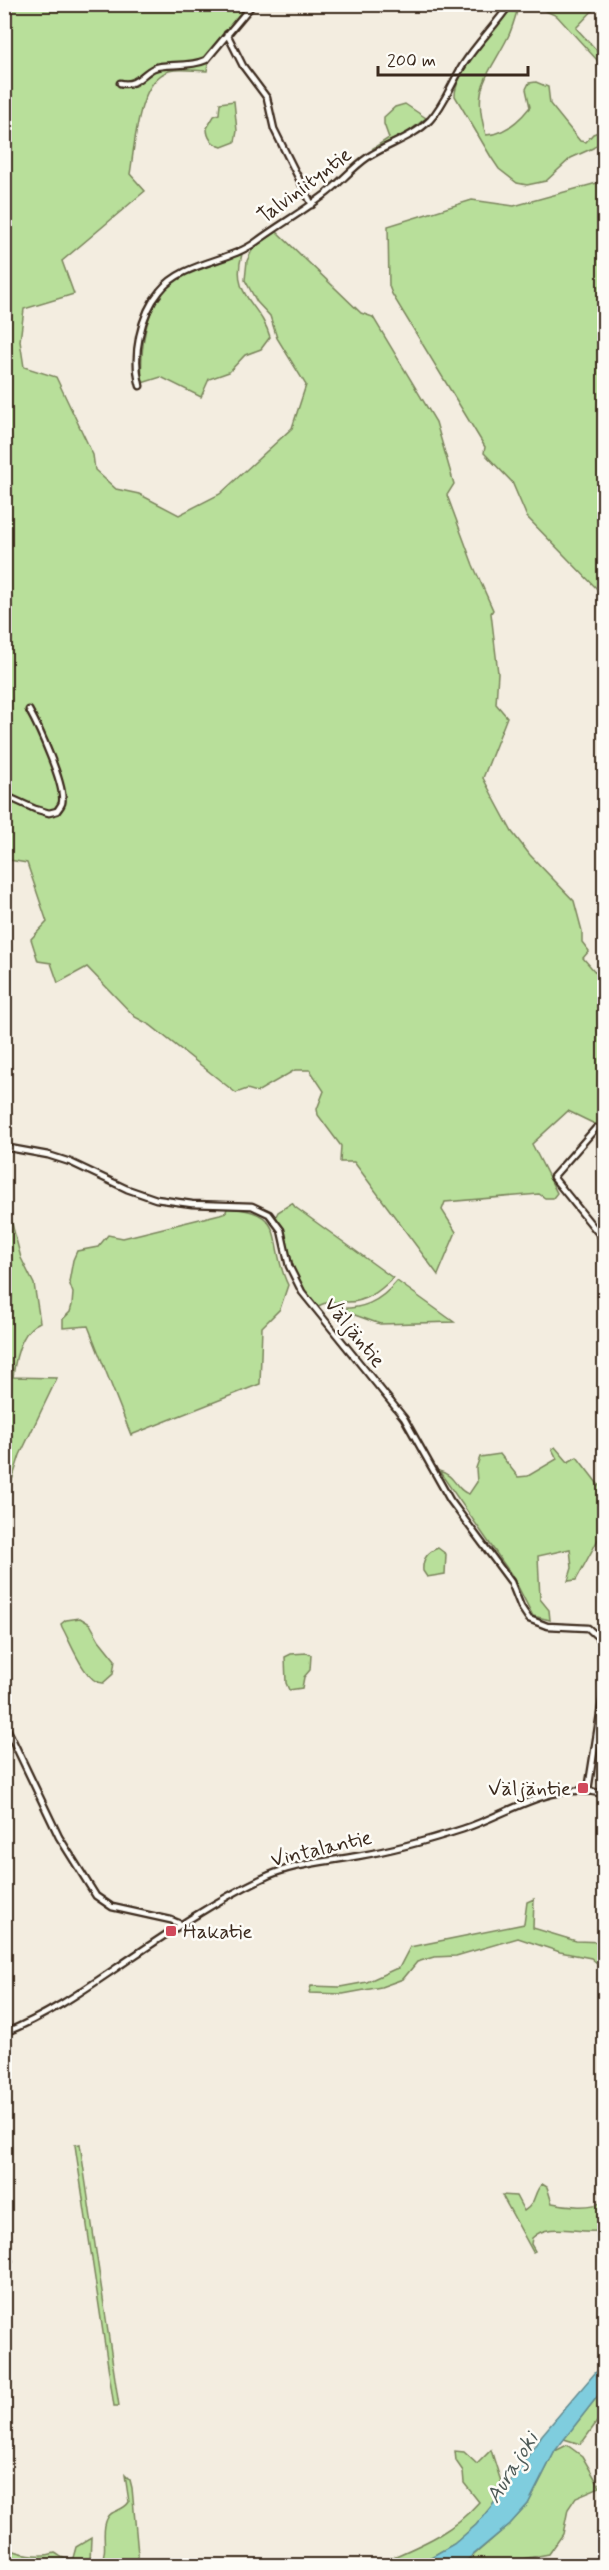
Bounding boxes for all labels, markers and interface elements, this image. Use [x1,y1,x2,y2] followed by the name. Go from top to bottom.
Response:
[378,39,528,77] scale bar
[387,49,436,73] text: 200 m
[252,141,358,231] street label: Talviniityntie
[317,1292,391,1374] street label: Väljäntie
[488,1775,571,1803] place label: Väljäntie
[576,1781,590,1795] marker: Väljäntie
[268,1824,375,1874] street label: Vintalantie
[183,1918,253,1946] place label: Hakatie
[164,1924,178,1938] marker: Hakatie
[480,2426,546,2509] water label: Aurajoki

